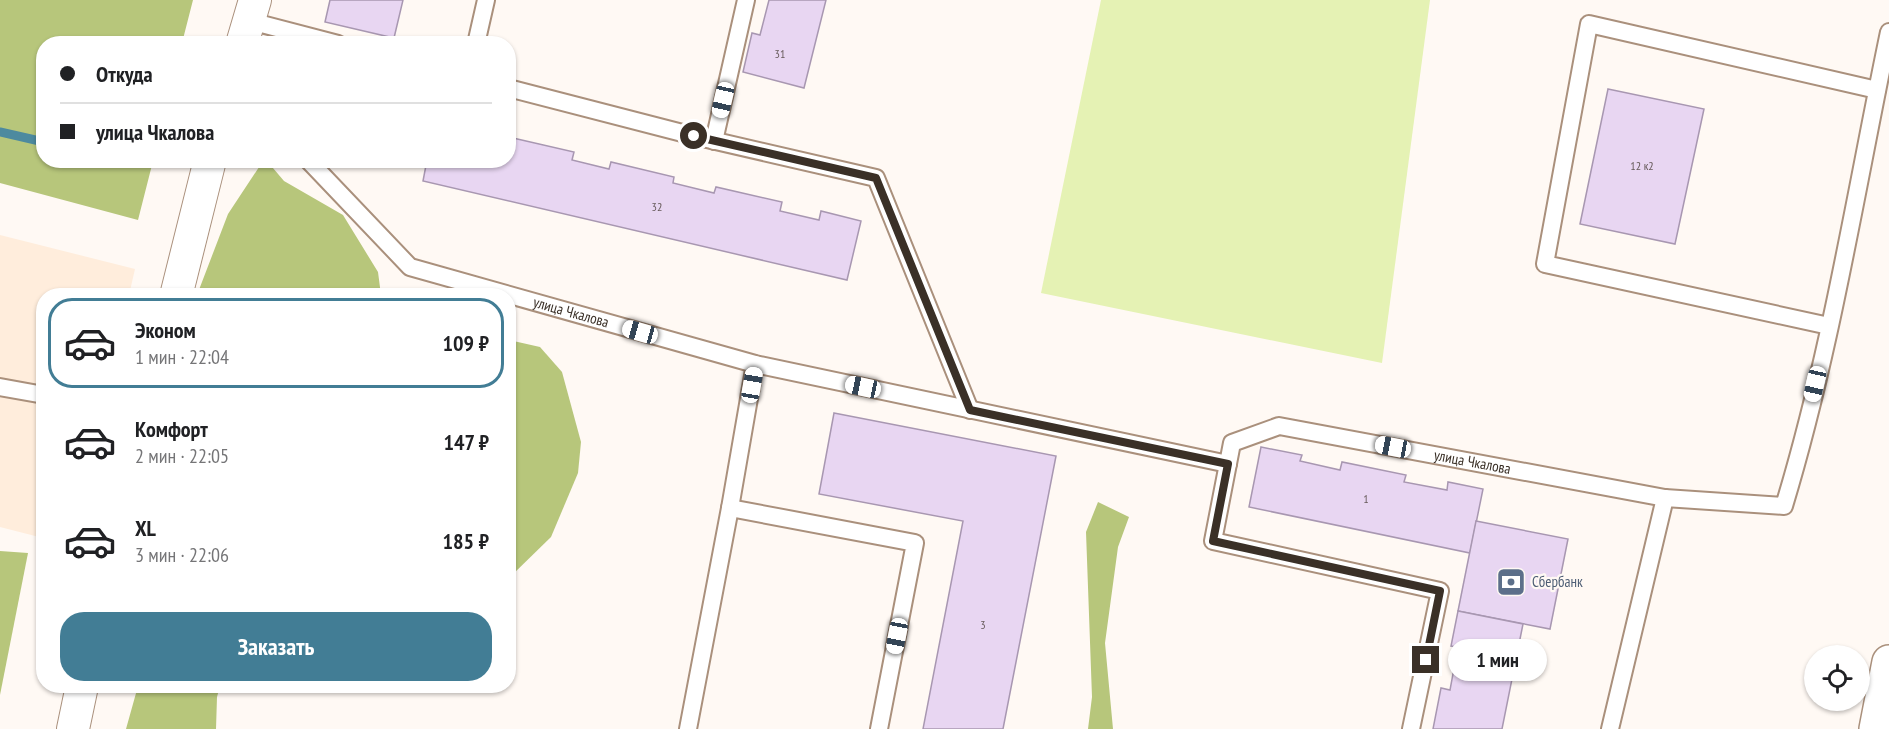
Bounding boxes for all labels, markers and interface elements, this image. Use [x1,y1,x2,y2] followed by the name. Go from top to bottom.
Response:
[775,46,785,61] house number: 31
[96,60,153,88] text: Откуда
[710,80,736,120] car
[96,118,214,146] text: улица Чкалова
[680,122,707,149] route start
[1630,158,1654,173] house number: 12 к2
[652,199,662,214] house number: 32
[531,292,611,331] street label: улица Чкалова
[63,316,117,370] icon: car
[135,316,196,344] text: Эконом
[620,318,660,346] car
[442,329,489,357] text: 109 ₽
[135,344,229,370] text: 1 мин · 22:04
[1802,364,1828,404] car
[740,366,764,404] car
[844,374,882,400] car
[63,415,117,469] icon: car
[135,415,208,443] text: Комфорт
[443,428,489,456] text: 147 ₽
[1374,435,1412,459] car
[135,443,229,469] text: 2 мин · 22:05
[1433,445,1512,478] street label: улица Чкалова
[1363,491,1369,506] house number: 1
[63,514,117,568] icon: car
[135,514,156,542] text: XL
[442,527,489,555] text: 185 ₽
[135,542,229,568] text: 3 мин · 22:06
[1495,566,1527,598] bank icon: Сбербанк
[1532,572,1583,591] place label: Сбербанк
[60,612,492,681] button: Заказать
[885,617,909,655] car
[980,617,986,632] house number: 3
[1447,639,1546,681] callout: 1 мин
[1804,645,1870,711] map controls
[1804,645,1870,711] button: locate
[1412,646,1439,673] route end
[1476,647,1519,673] text: 1 мин

